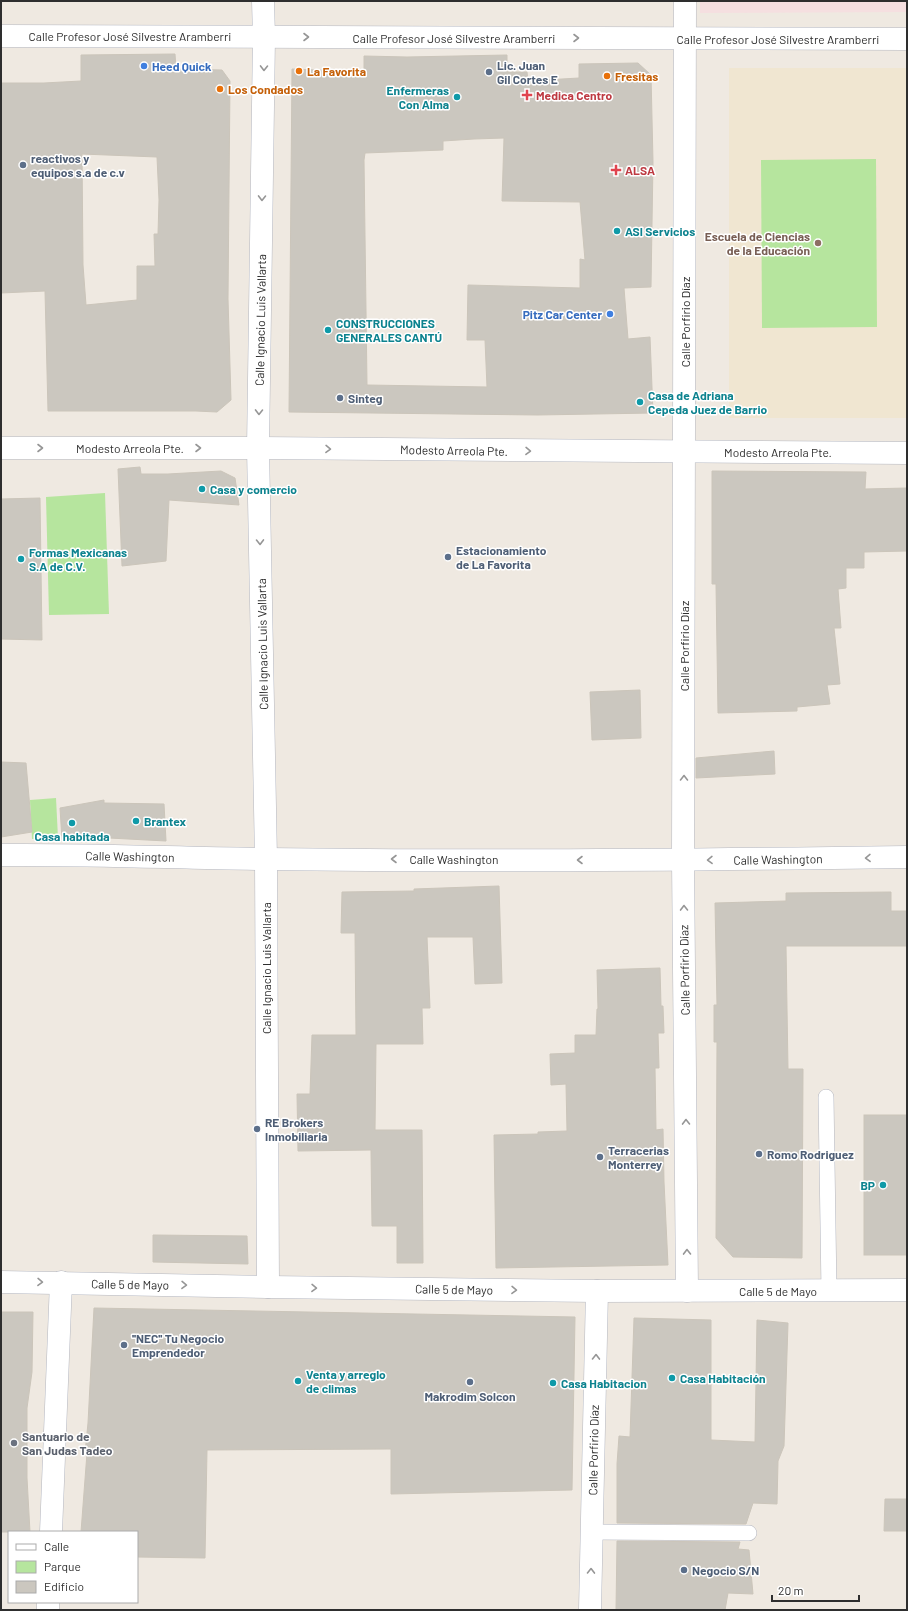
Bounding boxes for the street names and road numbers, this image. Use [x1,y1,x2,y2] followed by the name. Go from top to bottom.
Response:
[29,29,231,43] street label: Calle Profesor José Silvestre Aramberri
[353,31,555,45] street label: Calle Profesor José Silvestre Aramberri
[677,32,879,46] street label: Calle Profesor José Silvestre Aramberri
[252,254,268,386] street label: Calle Ignacio Luis Vallarta
[678,277,692,367] street label: Calle Porfirio Díaz
[76,441,184,455] street label: Modesto Arreola Pte.
[400,442,508,458] street label: Modesto Arreola Pte.
[724,445,832,459] street label: Modesto Arreola Pte.
[254,578,270,710] street label: Calle Ignacio Luis Vallarta
[677,601,691,691] street label: Calle Porfirio Díaz
[85,848,175,864] street label: Calle Washington
[733,851,823,867] street label: Calle Washington
[409,852,499,866] street label: Calle Washington
[259,902,273,1034] street label: Calle Ignacio Luis Vallarta
[676,925,692,1015] street label: Calle Porfirio Díaz
[91,1276,169,1292] street label: Calle 5 de Mayo
[415,1281,493,1297] street label: Calle 5 de Mayo
[739,1284,817,1298] street label: Calle 5 de Mayo
[585,1405,601,1495] street label: Calle Porfirio Díaz

